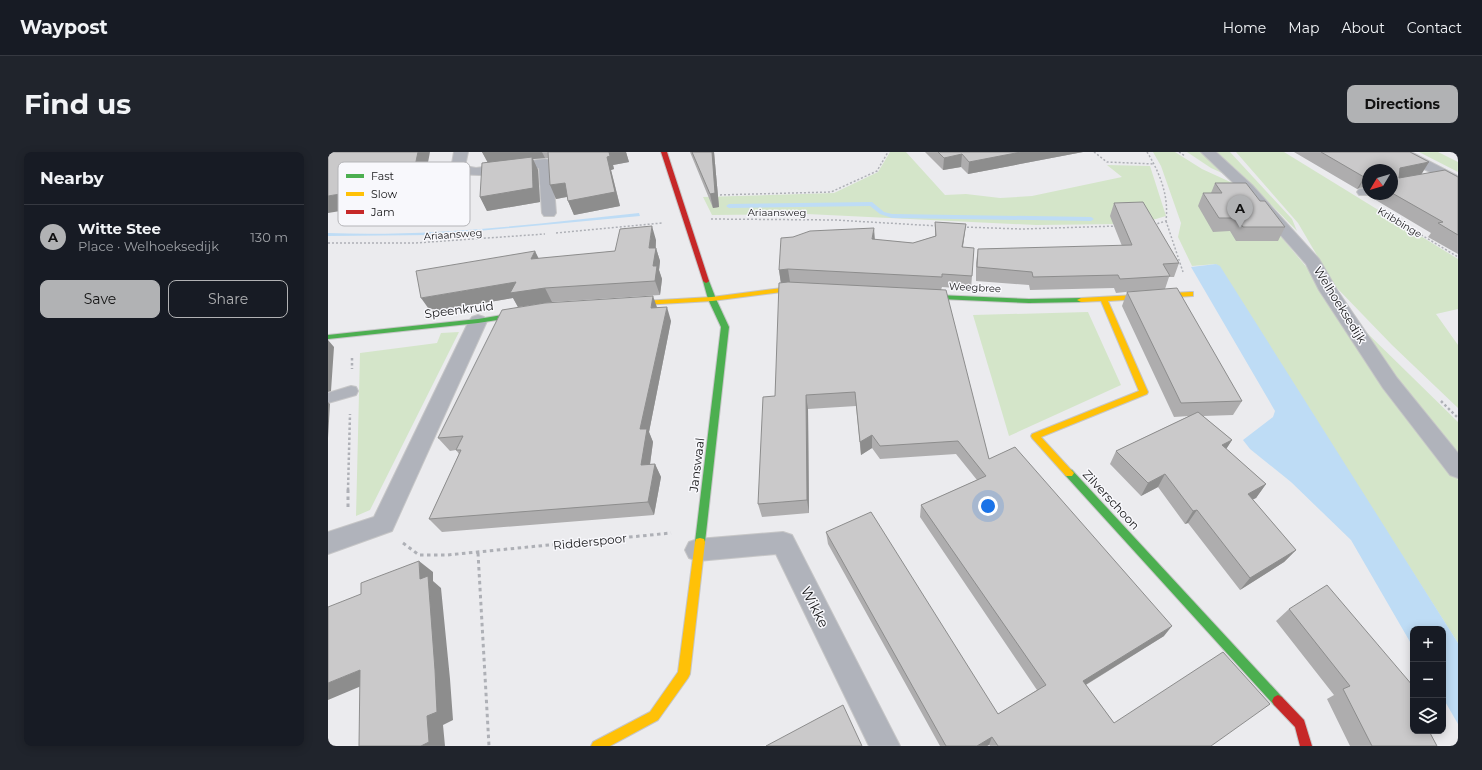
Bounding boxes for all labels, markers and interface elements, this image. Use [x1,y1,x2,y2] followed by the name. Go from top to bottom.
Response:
[20,16,108,39] text: Waypost
[1223,19,1266,37] text: Home
[1288,19,1319,37] text: Map
[1341,19,1385,37] text: About
[1407,19,1462,37] text: Contact
[1347,85,1458,123] button: Directions
[24,87,131,121] text: Find us
[338,162,470,226] legend
[1362,164,1398,200] north arrow
[40,168,104,188] text: Nearby
[371,169,395,183] text: Fast
[371,187,397,201] text: Slow
[1227,195,1253,228] pin: A
[1375,204,1424,241] street label: Kribbinge
[370,205,395,219] text: Jam
[748,206,806,219] street label: Ariaansweg
[78,219,161,238] text: Witte Stee
[423,226,483,243] street label: Ariaansweg
[48,229,58,245] text: A
[250,229,288,245] text: 130 m
[78,238,219,254] text: Place · Welhoeksedijk
[1311,263,1371,347] street label: Welhoeksedijk
[40,280,160,318] button: Save
[168,280,288,318] button: Share
[949,280,1001,295] street label: Weegbree
[424,298,494,321] street label: Speenkruid
[686,437,707,494] street label: Janswaal
[1080,467,1143,533] street label: Zilverschoon
[978,496,998,516] your location
[552,530,628,553] street label: Ridderspoor
[797,583,833,631] street label: Wikke
[1410,626,1446,734] map controls
[1410,626,1446,662] button: +
[1410,662,1446,698] button: −
[1410,698,1446,734] button: layers

